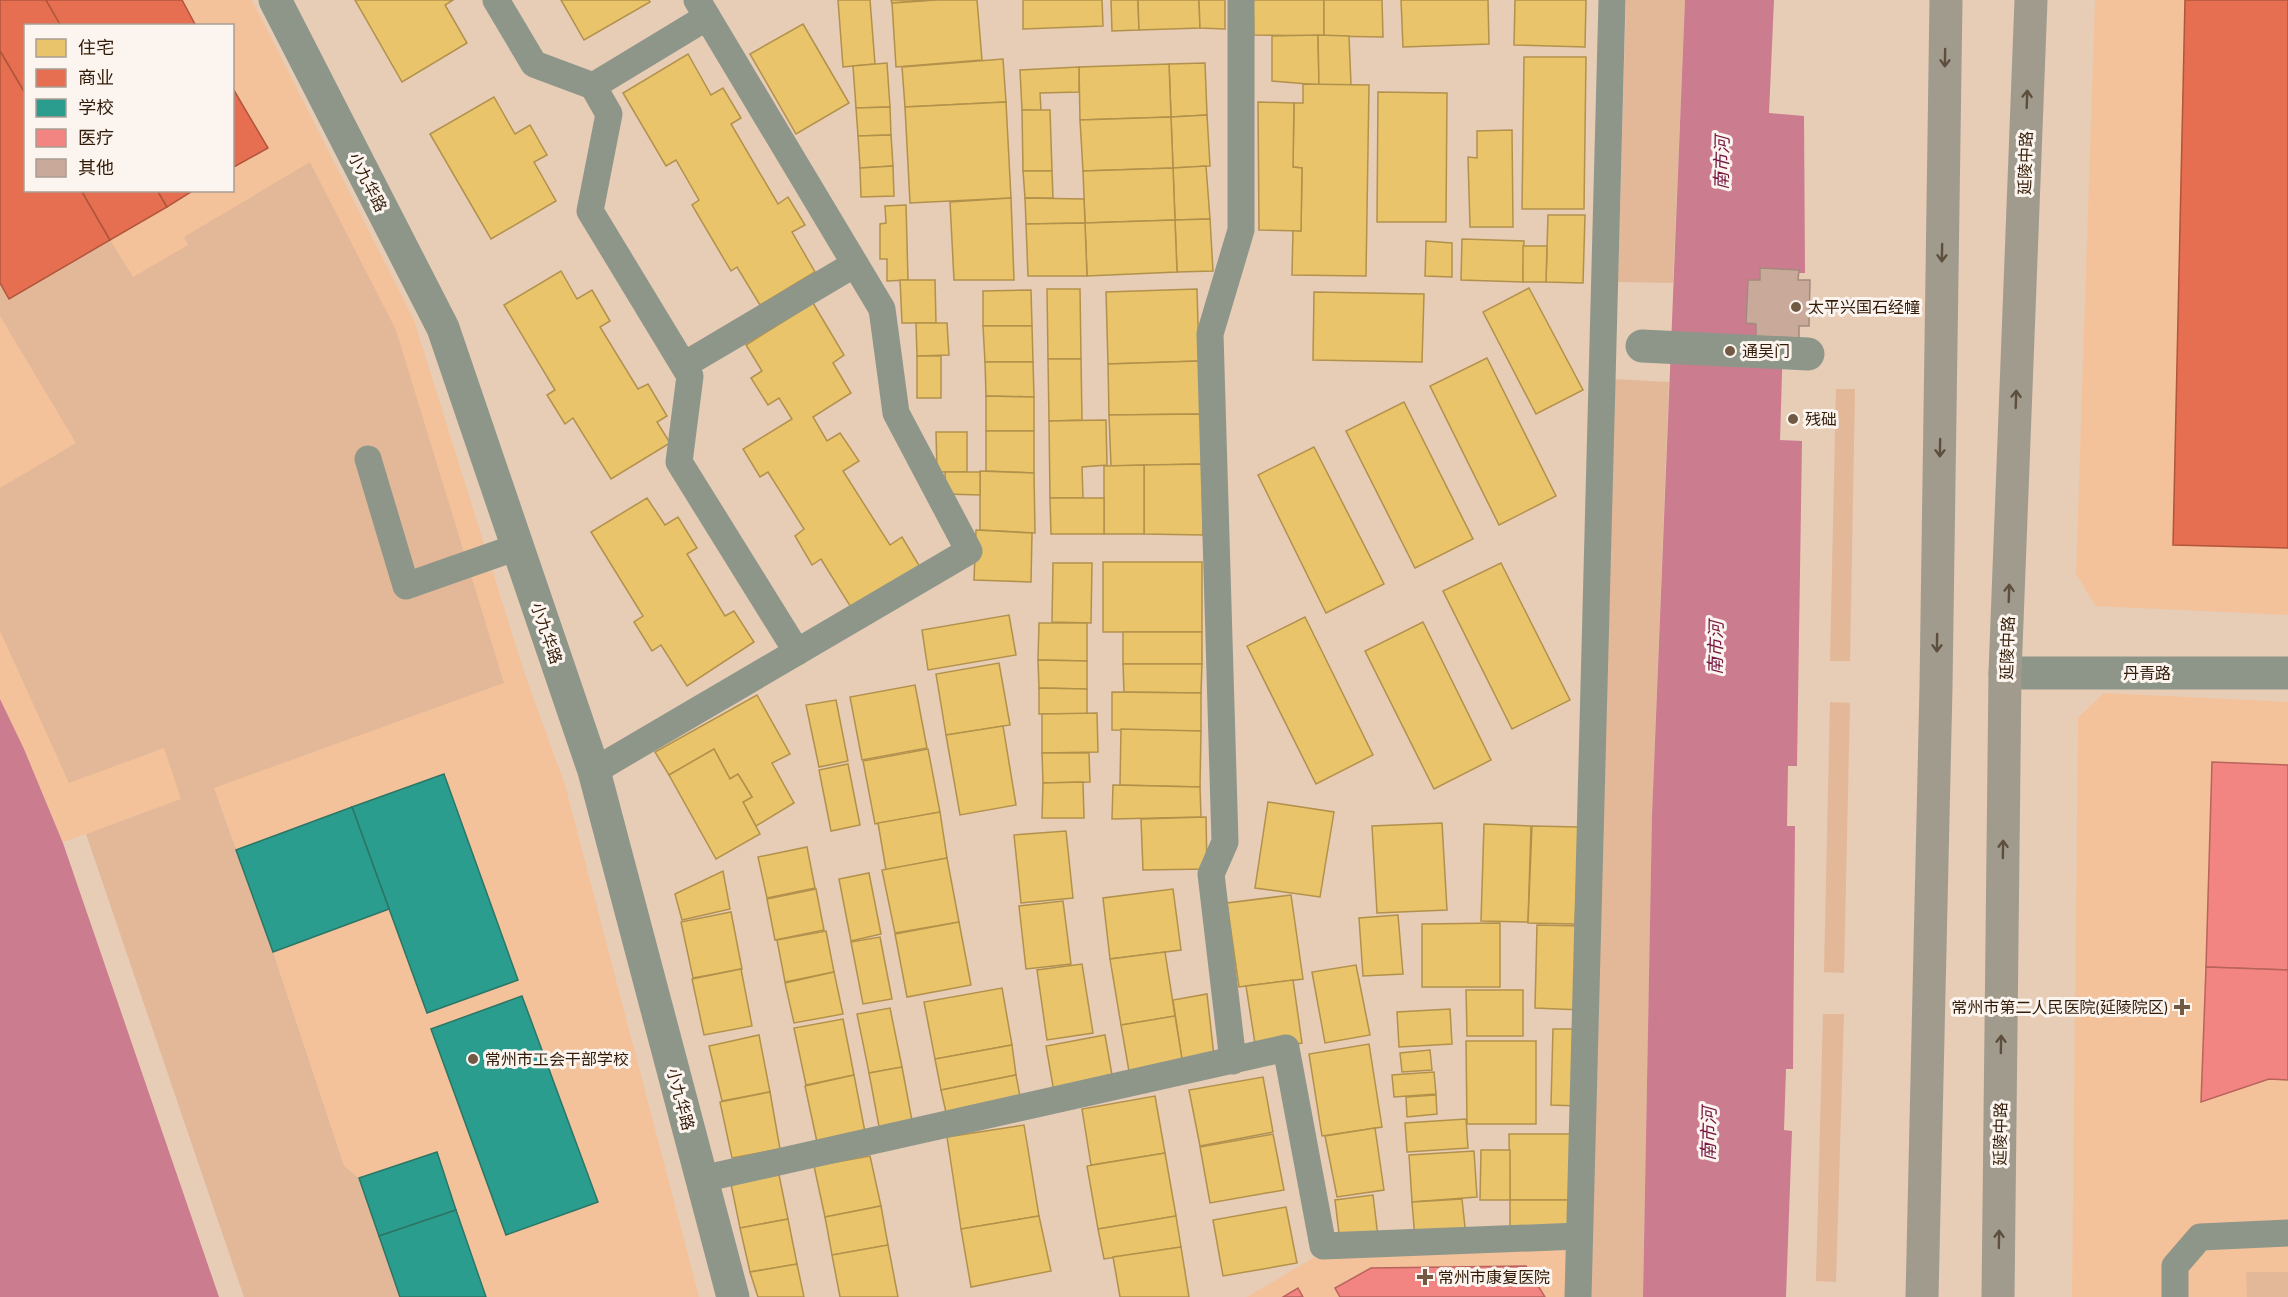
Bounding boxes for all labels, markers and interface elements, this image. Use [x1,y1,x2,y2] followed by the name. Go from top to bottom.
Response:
[24,24,234,192] legend
[78,34,114,61] text: 住宅
[1939,48,1951,68] one-way arrow
[78,64,114,91] text: 商业
[2022,89,2033,109] one-way arrow
[78,94,114,121] text: 学校
[78,124,114,151] text: 医疗
[2012,131,2038,195] street label: 延陵中路
[1708,133,1736,190] water label: 南市河
[343,148,393,216] street label: 小九华路
[78,154,114,181] text: 其他
[1936,243,1948,263] one-way arrow
[1808,295,1920,319] place label: 太平兴国石经幢
[1789,300,1803,314] marker: 太平兴国石经幢
[1742,339,1790,363] place label: 通吴门
[1723,344,1737,358] marker: 通吴门
[2010,389,2021,409] one-way arrow
[1805,407,1837,431] place label: 残础
[1786,412,1800,426] marker: 残础
[1934,438,1945,458] one-way arrow
[2003,584,2014,604] one-way arrow
[525,599,569,667] street label: 小九华路
[1994,616,2020,680] street label: 延陵中路
[1702,618,1730,675] water label: 南市河
[1931,633,1943,653] one-way arrow
[2123,661,2171,685] street label: 丹青路
[1997,839,2009,859] one-way arrow
[1952,995,2168,1019] place label: 常州市第二人民医院(延陵院区)
[2173,998,2191,1016] marker: 常州市第二人民医院(延陵院区)
[1995,1034,2007,1054] one-way arrow
[485,1047,629,1071] place label: 常州市工会干部学校
[466,1052,480,1066] marker: 常州市工会干部学校
[661,1065,701,1133] street label: 小九华路
[1987,1102,2013,1166] street label: 延陵中路
[1695,1104,1723,1161] water label: 南市河
[1993,1229,2005,1249] one-way arrow
[1438,1265,1550,1289] place label: 常州市康复医院
[1416,1268,1434,1286] marker: 常州市康复医院

